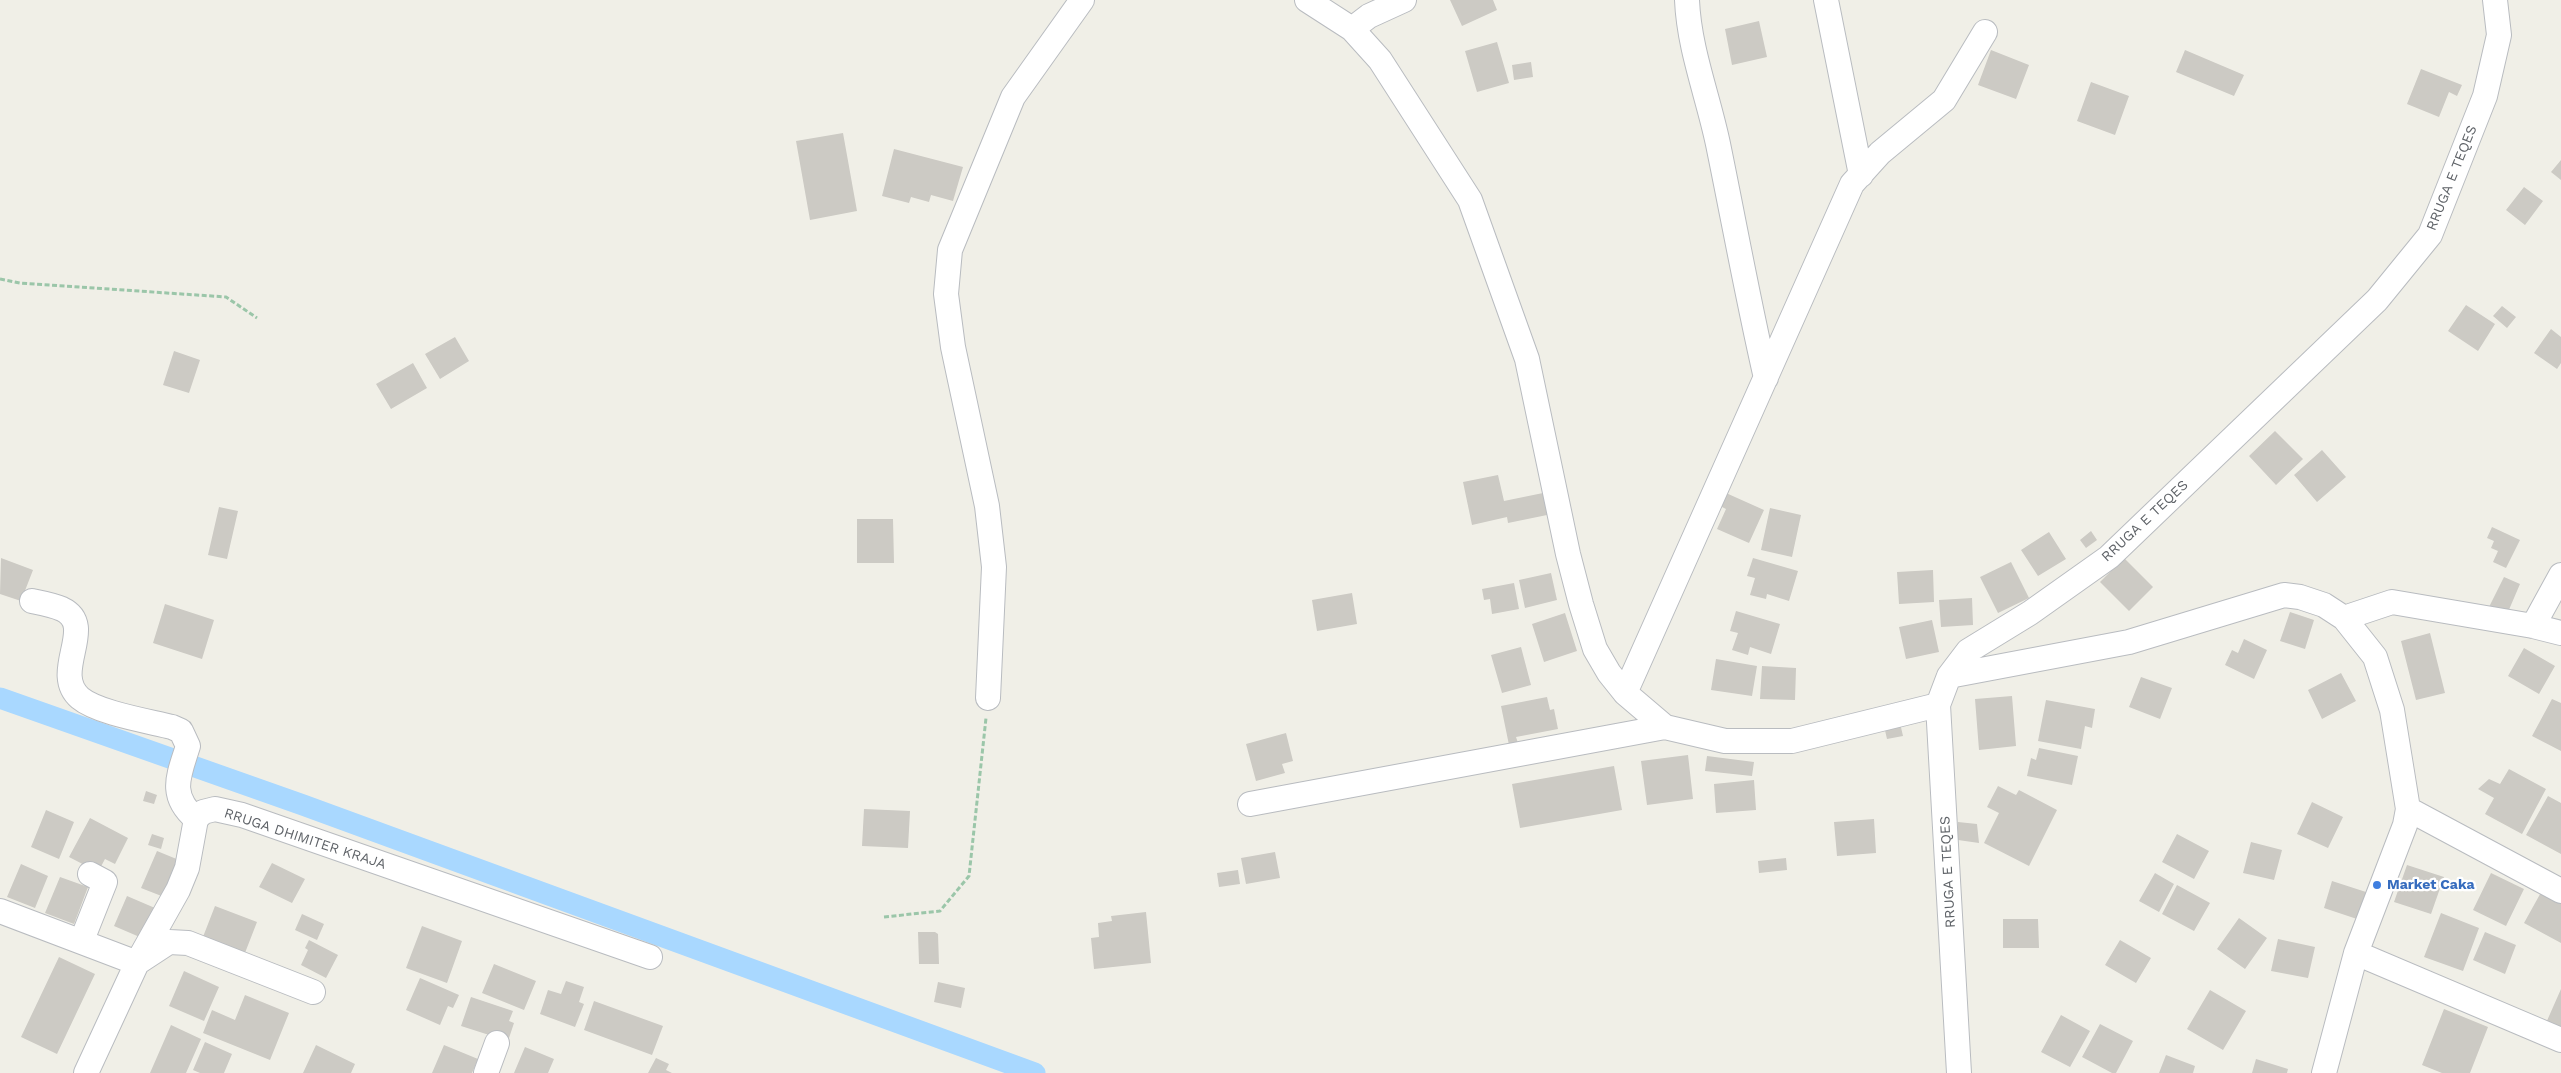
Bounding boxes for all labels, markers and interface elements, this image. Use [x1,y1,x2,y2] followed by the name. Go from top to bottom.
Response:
[2423,123,2481,233] street label: RRUGA E TEQES
[2098,477,2192,565] street label: RRUGA E TEQES
[222,805,388,873] street label: RRUGA DHIMITER KRAJA
[1937,816,1959,928] street label: RRUGA E TEQES
[2387,877,2475,893] place label: Market Caka
[2371,879,2383,891] marker: Market Caka

